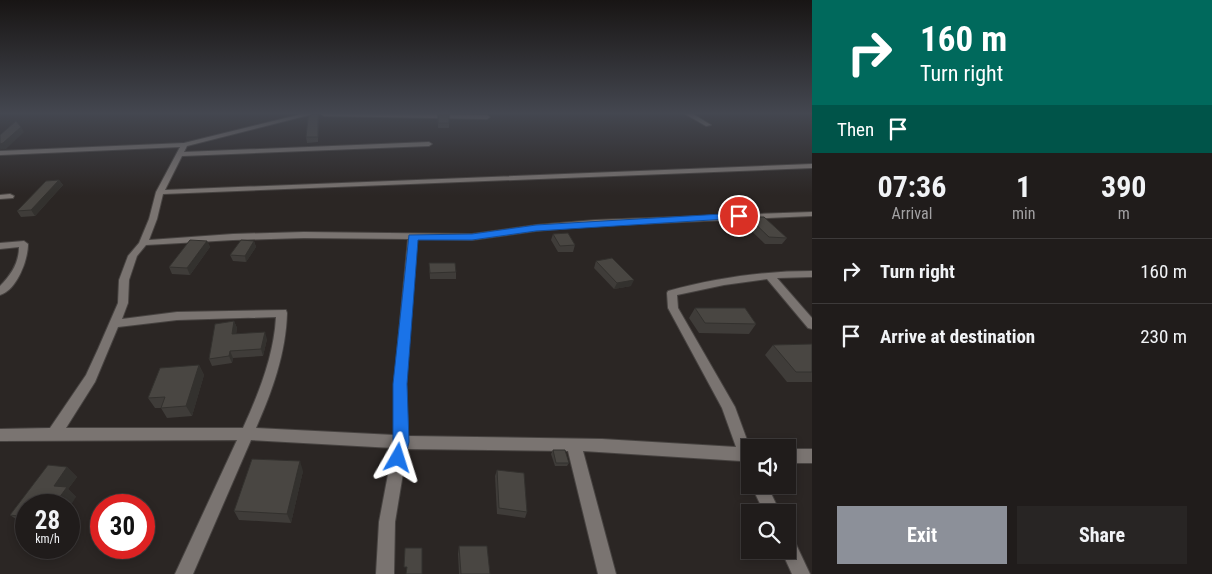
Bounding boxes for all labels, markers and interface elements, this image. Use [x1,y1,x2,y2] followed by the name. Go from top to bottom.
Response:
[920,19,1007,60] text: 160 m
[837,20,902,85] icon: right
[920,61,1003,86] text: Turn right
[884,115,912,143] icon: arrive
[837,118,874,141] text: Then
[878,169,946,204] text: 07:36
[1016,169,1031,204] text: 1
[1101,169,1146,204] text: 390
[718,195,760,237] pin
[725,202,753,230] icon: arrive
[892,204,932,223] text: Arrival
[1012,204,1035,223] text: min
[1118,204,1130,223] text: m
[837,257,865,285] icon: right
[880,260,955,283] text: Turn right
[1140,260,1187,283] text: 160 m
[837,322,865,350] icon: arrive
[880,325,1035,348] text: Arrive at destination
[1140,325,1187,348] text: 230 m
[371,431,423,483] position arrow
[741,439,796,559] map controls
[741,439,796,494] button: sound
[90,494,155,559] speed limit sign: 30
[741,504,796,559] button: search
[35,506,60,535] text: 28
[837,506,1007,564] button: Exit
[1017,506,1187,564] button: Share
[35,532,60,546] text: km/h

